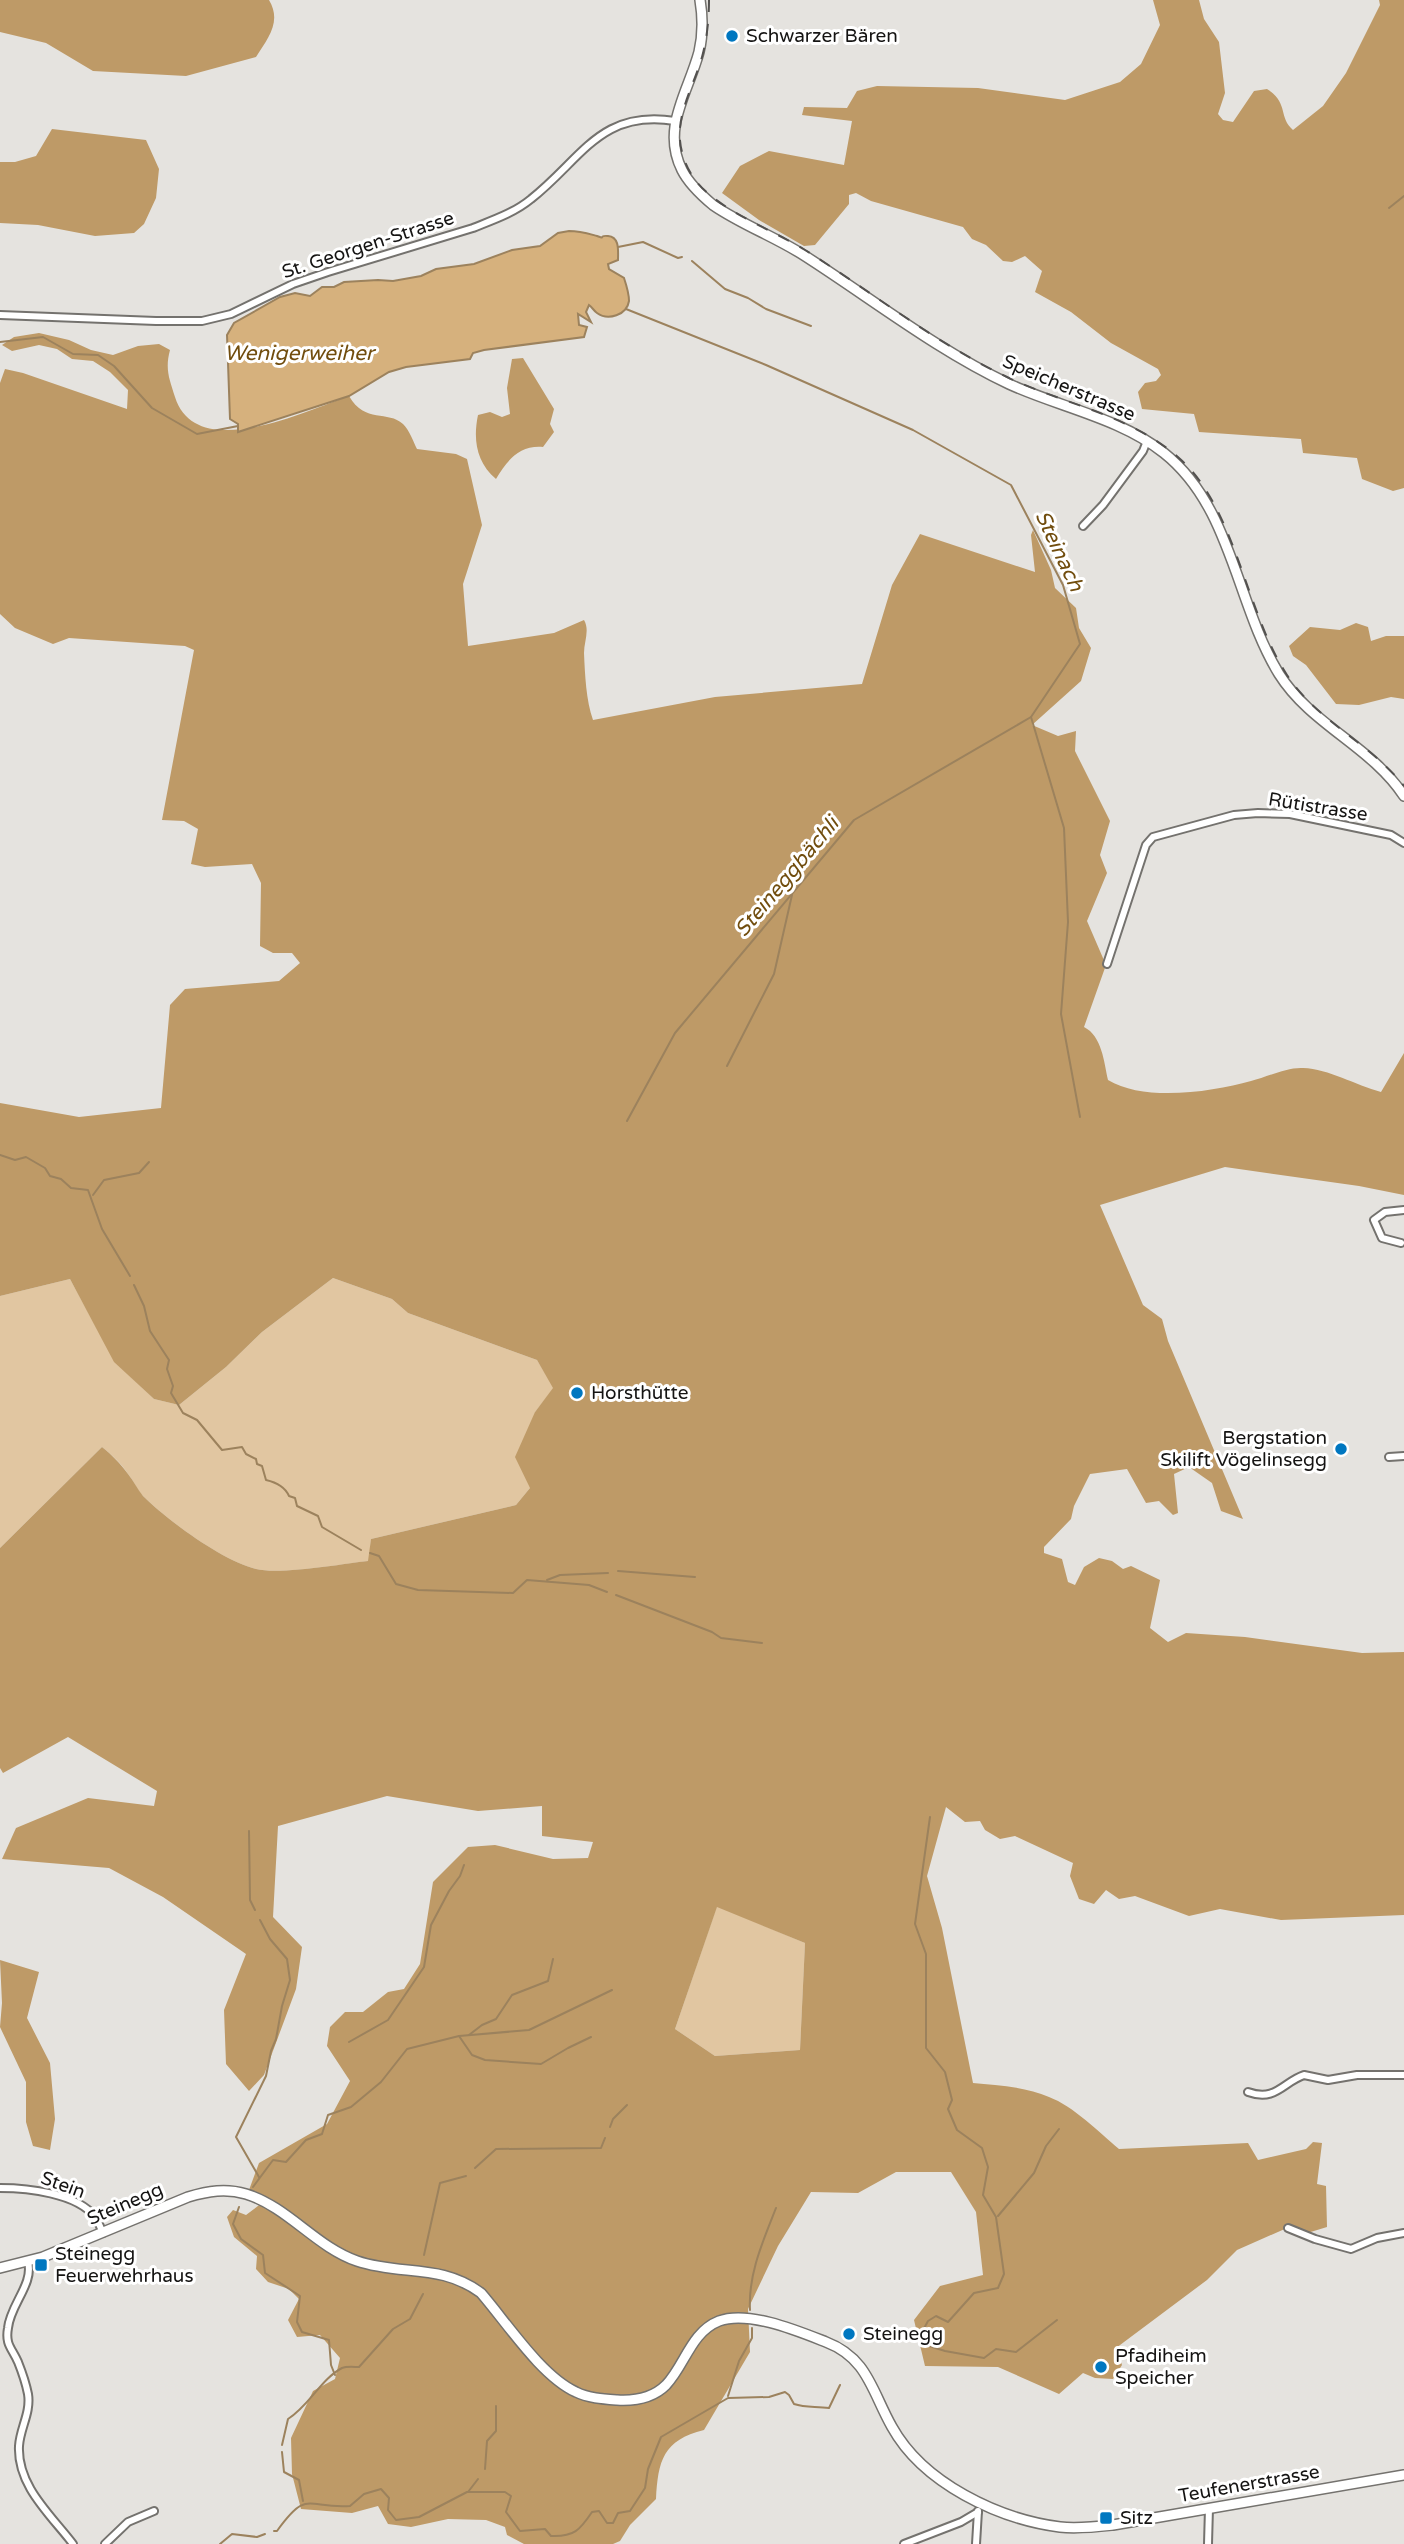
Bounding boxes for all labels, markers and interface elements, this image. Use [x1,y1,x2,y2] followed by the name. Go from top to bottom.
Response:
[746,25,898,47] place label: Schwarzer Bären
[724,28,740,44] marker: Schwarzer Bären
[279,207,457,283] street label: St. Georgen-Strasse
[224,341,377,366] water label: Wenigerweiher
[999,350,1139,426] street label: Speicherstrasse
[1029,507,1089,596] water label: Steinach
[1267,788,1369,826] street label: Rütistrasse
[730,810,846,942] water label: Steineggbächli
[591,1382,688,1404] place label: Horsthütte
[569,1385,585,1401] marker: Horsthütte
[1160,1427,1327,1471] place label: Bergstation Skilift Vögelinsegg
[1333,1441,1349,1457] marker: Bergstation Skilift Vögelinsegg
[38,2167,88,2203] street label: Stein
[84,2178,166,2230] street label: Steinegg
[55,2243,194,2287] place label: Steinegg Feuerwehrhaus
[33,2257,49,2273] marker: Steinegg Feuerwehrhaus
[863,2323,943,2345] place label: Steinegg
[841,2326,857,2342] marker: Steinegg
[1115,2345,1207,2389] place label: Pfadiheim Speicher
[1093,2359,1109,2375] marker: Pfadiheim Speicher
[1177,2461,1321,2507] street label: Teufenerstrasse
[1120,2507,1153,2529] place label: Sitz
[1098,2510,1114,2526] marker: Sitz

